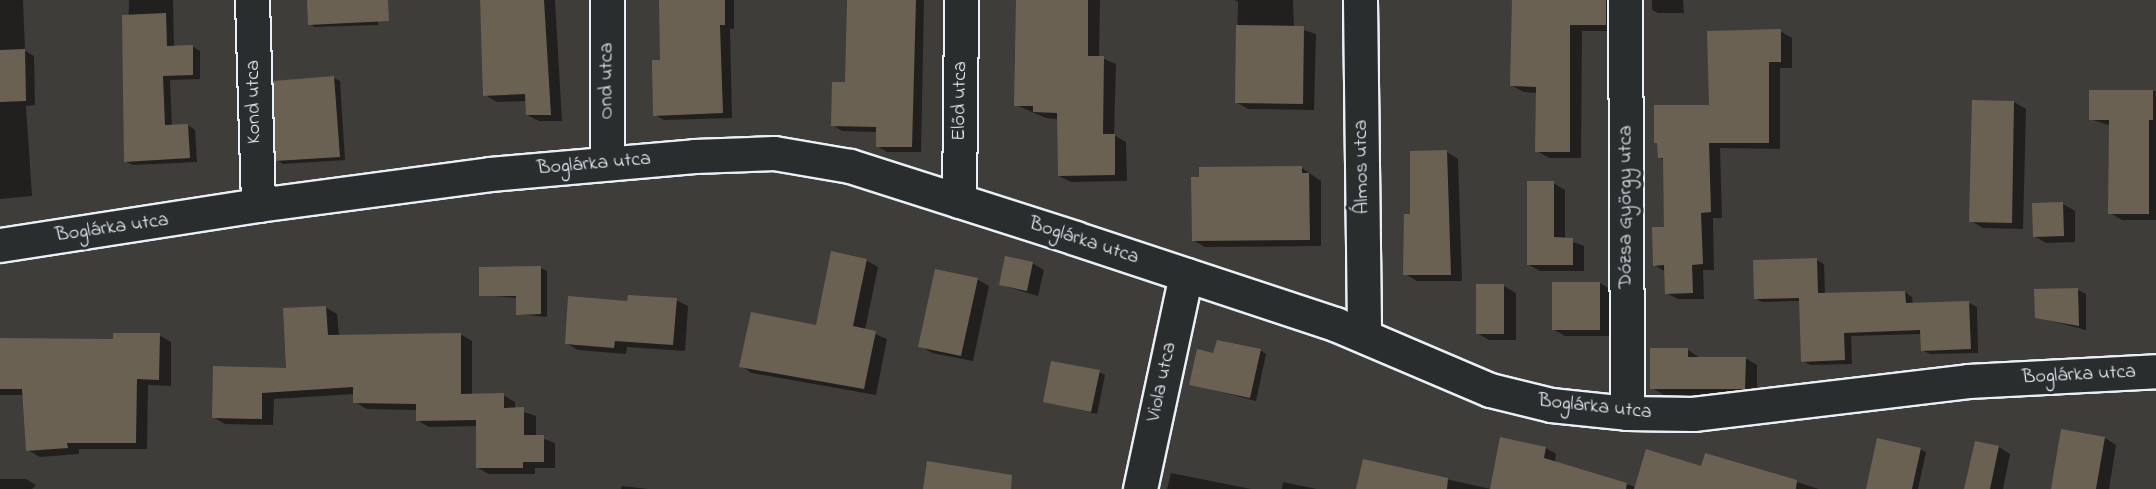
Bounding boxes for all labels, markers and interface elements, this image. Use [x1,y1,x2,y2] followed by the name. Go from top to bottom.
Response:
[595,42,619,120] street label: Ond utca
[241,60,267,144] street label: Kond utca
[947,61,973,141] street label: Előd utca
[1349,120,1375,214] street label: Álmos utca
[1614,125,1638,289] street label: Dózsa György utca
[536,147,652,181] street label: Boglárka utca
[54,208,170,248] street label: Boglárka utca
[1026,212,1142,270] street label: Boglárka utca
[1142,340,1182,424] street label: Viola utca
[2021,360,2137,390] street label: Boglárka utca
[1537,389,1653,425] street label: Boglárka utca

